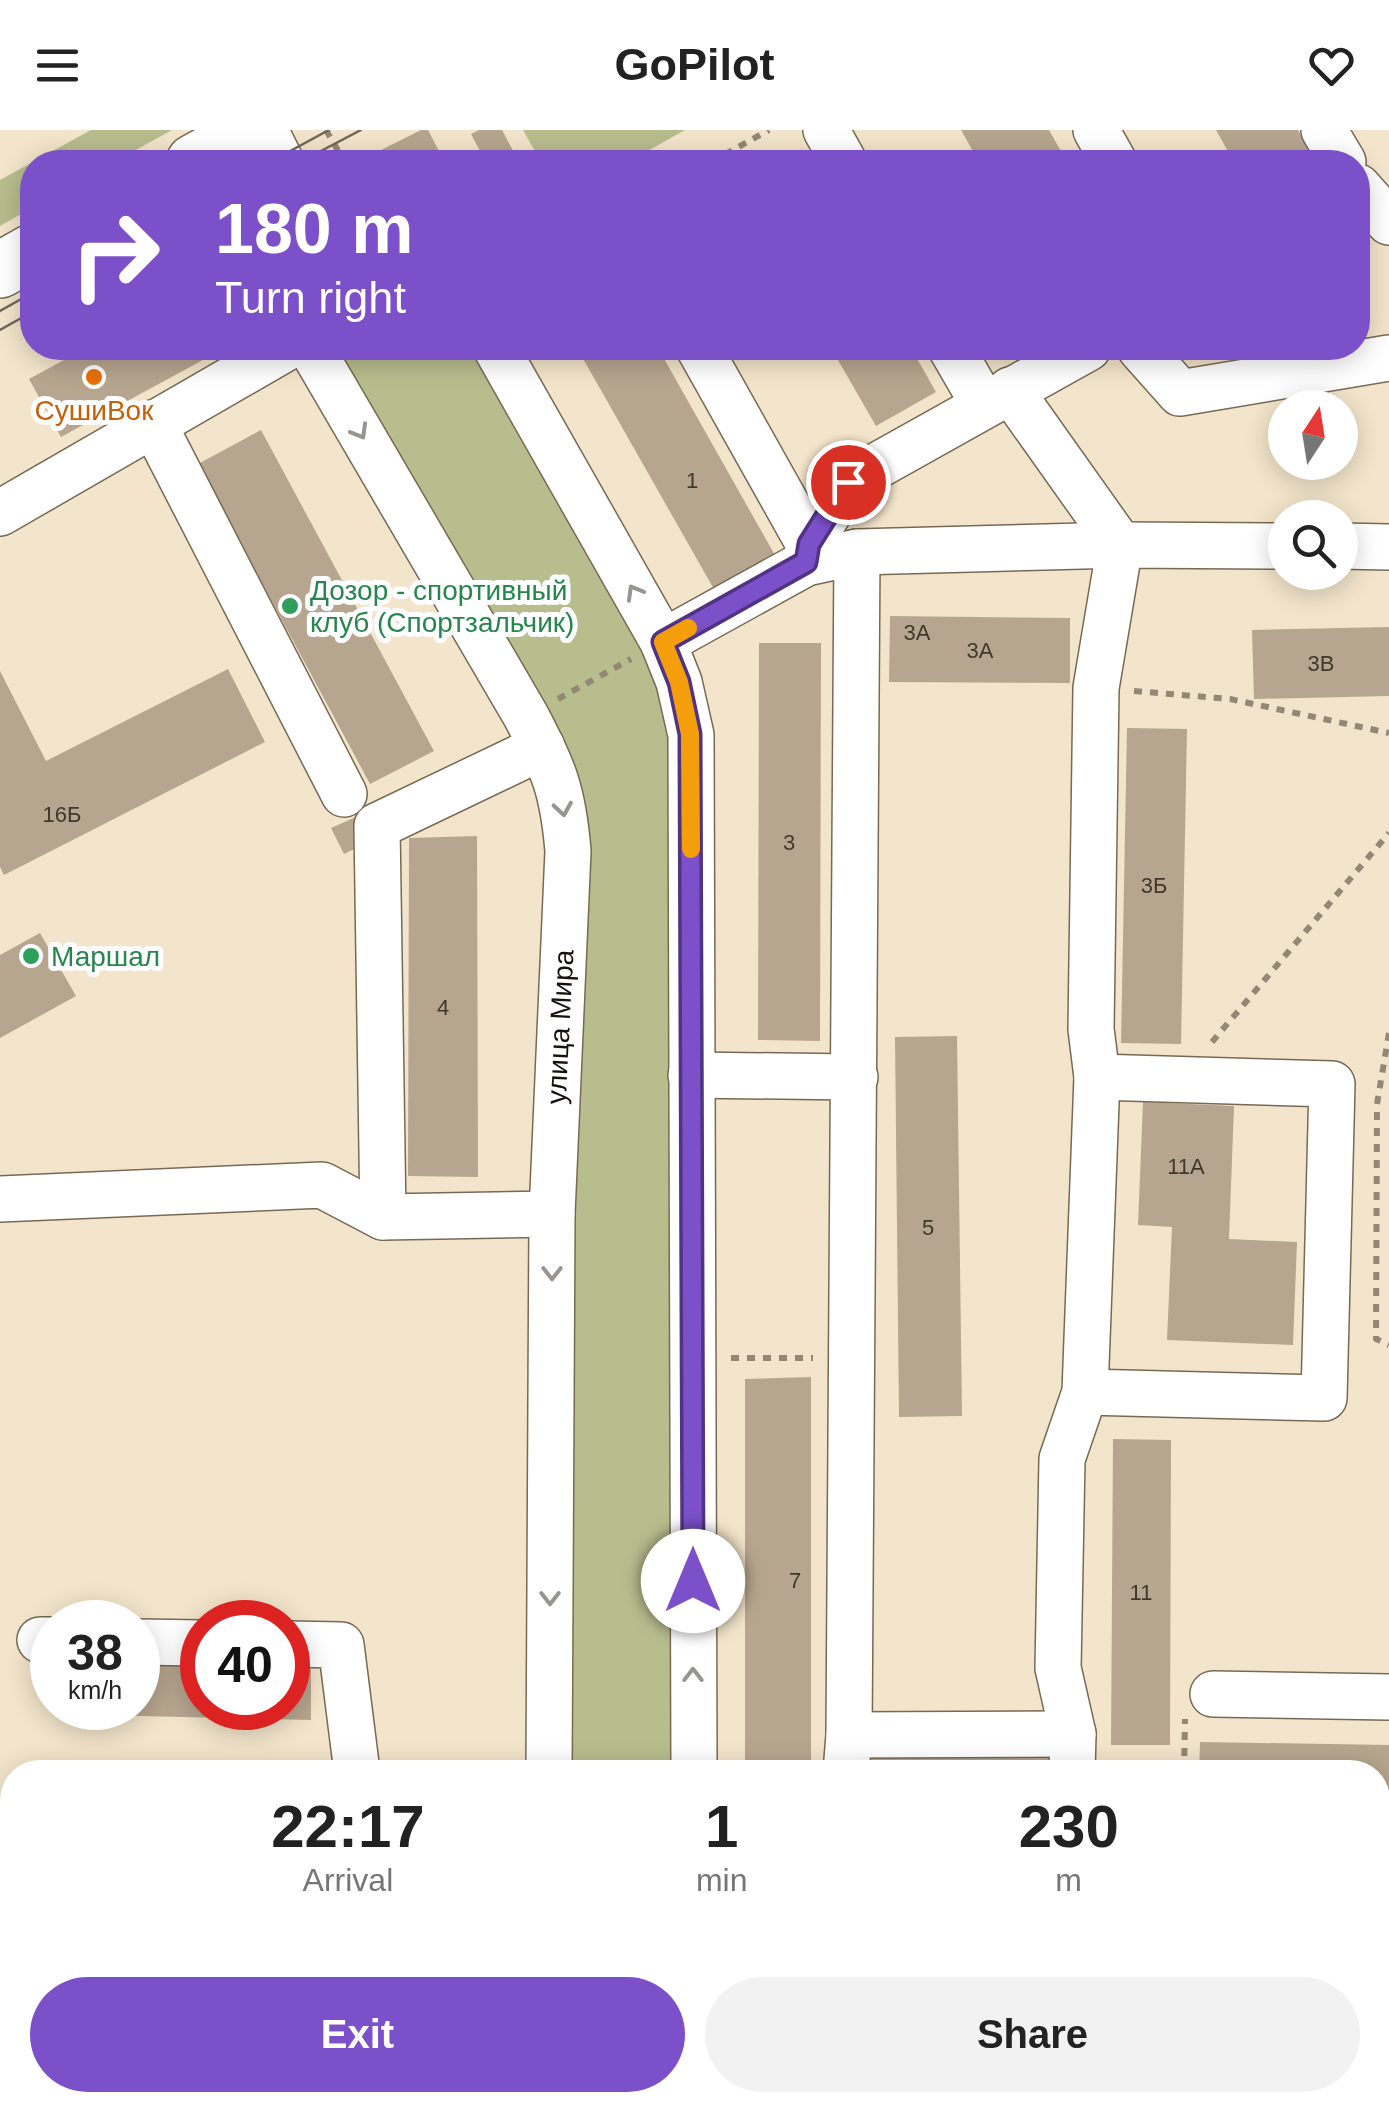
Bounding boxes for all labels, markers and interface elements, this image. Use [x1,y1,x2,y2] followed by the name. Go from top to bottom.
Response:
[30,38,85,93] icon: menu
[1304,38,1359,93] icon: heart
[615,39,774,90] text: GoPilot
[50,190,180,320] icon: right
[215,190,413,268] text: 180 m
[215,272,406,323] text: Turn right
[83,366,105,388] marker: СушиВок
[1268,390,1358,480] north arrow
[1268,390,1358,590] map controls
[35,395,154,426] place label: СушиВок
[348,421,368,439] one-way arrow
[806,440,891,525] pin
[821,455,876,510] icon: arrive
[686,468,698,493] house number: 1
[1268,500,1358,590] button: search
[310,575,574,638] place label: Дозор - спортивный клуб (Спортзальчик)
[627,585,647,603] one-way arrow
[279,595,301,617] marker: Дозор - спортивный клуб (Спортзальчик)
[904,620,931,645] house number: 3А
[967,638,994,663] house number: 3А
[1308,651,1334,676] house number: 3В
[552,801,573,817] one-way arrow
[43,802,81,827] house number: 16Б
[783,830,795,855] house number: 3
[1141,873,1167,898] house number: 3Б
[51,941,160,972] place label: Маршал
[20,945,42,967] marker: Маршал
[540,948,580,1105] street label: улица Мира
[437,995,449,1020] house number: 4
[1167,1154,1205,1179] house number: 11А
[922,1215,934,1240] house number: 5
[541,1266,563,1282] one-way arrow
[641,1529,745,1633] position arrow
[789,1568,801,1593] house number: 7
[1130,1580,1152,1605] house number: 11
[539,1592,561,1607] one-way arrow
[180,1600,310,1730] speed limit sign: 40
[67,1625,123,1681] text: 38
[682,1667,704,1682] one-way arrow
[68,1676,122,1704] text: km/h
[271,1793,425,1860] text: 22:17
[705,1793,738,1860] text: 1
[1019,1793,1119,1860] text: 230
[303,1862,393,1898] text: Arrival
[696,1862,747,1898] text: min
[1055,1862,1082,1898] text: m
[30,1977,685,2092] button: Exit
[705,1977,1360,2092] button: Share

